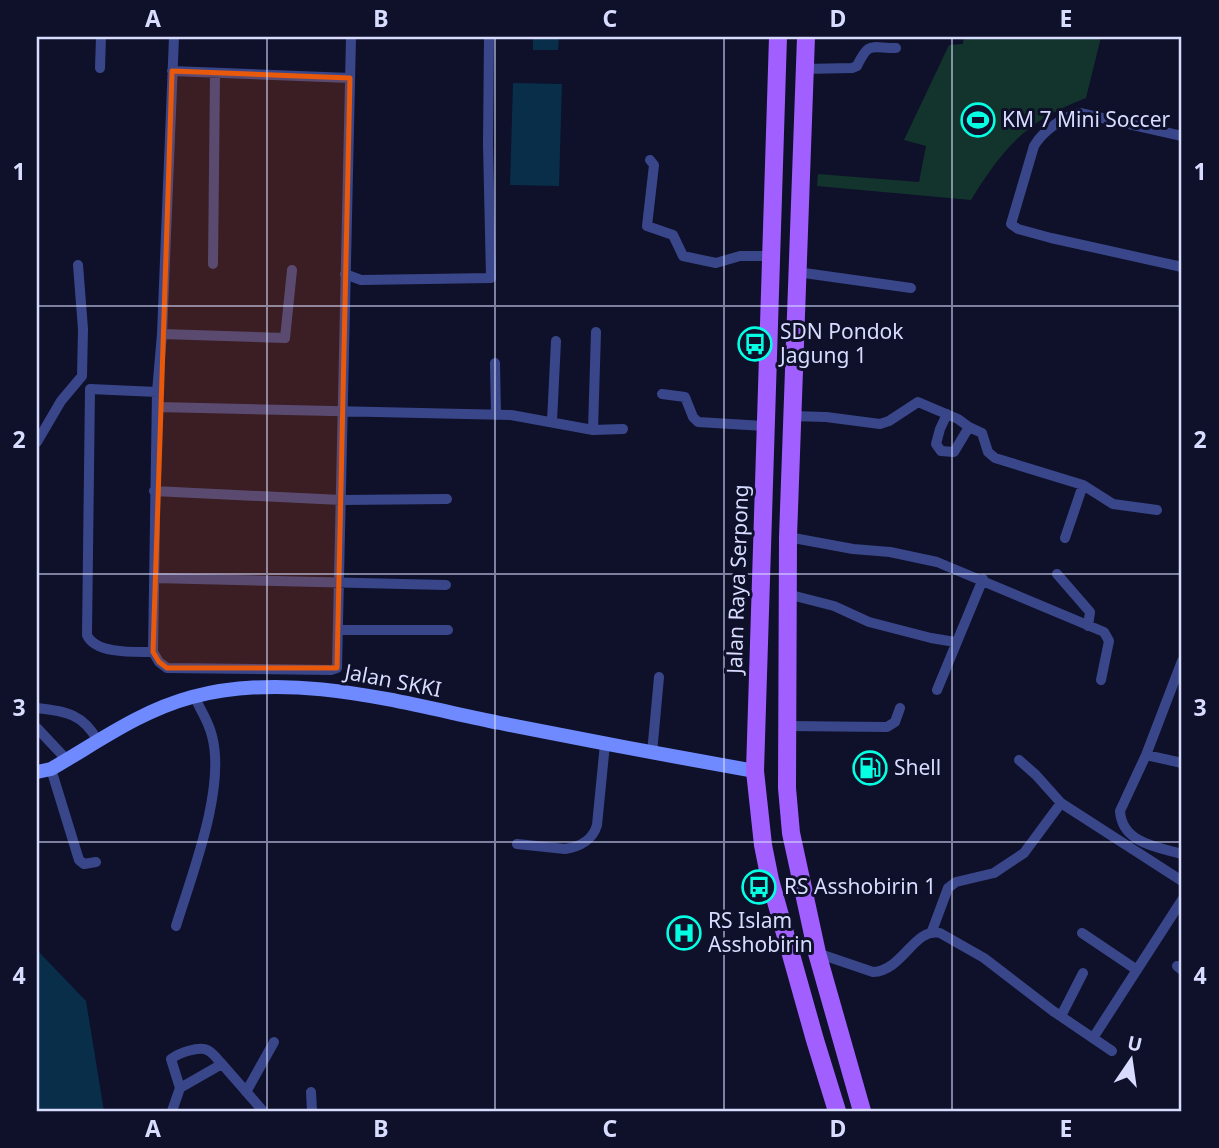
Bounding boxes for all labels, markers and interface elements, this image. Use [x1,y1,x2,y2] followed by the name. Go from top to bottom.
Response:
[145,2,161,34] text: A
[373,2,389,34] text: B
[603,2,618,34] text: C
[830,2,846,34] text: D
[1060,2,1072,34] text: E
[959,101,997,139] sports icon: KM 7 Mini Soccer
[1002,105,1171,133] place label: KM 7 Mini Soccer
[12,155,26,187] text: 1
[1193,155,1207,187] text: 1
[778,317,904,369] place label: SDN Pondok Jagung 1
[736,325,774,363] bus stop icon: SDN Pondok Jagung 1
[12,423,26,455] text: 2
[1193,423,1207,455] text: 2
[720,484,754,676] street label: Jalan Raya Serpong
[341,657,444,703] street label: Jalan SKKI
[12,691,26,723] text: 3
[1193,691,1207,723] text: 3
[851,749,889,787] fuel station icon: Shell
[894,753,941,781] place label: Shell
[740,868,778,906] bus stop icon: RS Asshobirin 1
[784,872,936,900] place label: RS Asshobirin 1
[708,906,813,958] place label: RS Islam Asshobirin
[665,914,703,952] hospital icon: RS Islam Asshobirin
[12,959,26,991] text: 4
[1193,959,1207,991] text: 4
[1096,1026,1166,1096] north arrow
[1125,1029,1145,1058] text: U
[145,1112,161,1144] text: A
[373,1112,389,1144] text: B
[603,1112,618,1144] text: C
[830,1112,846,1144] text: D
[1060,1112,1072,1144] text: E

